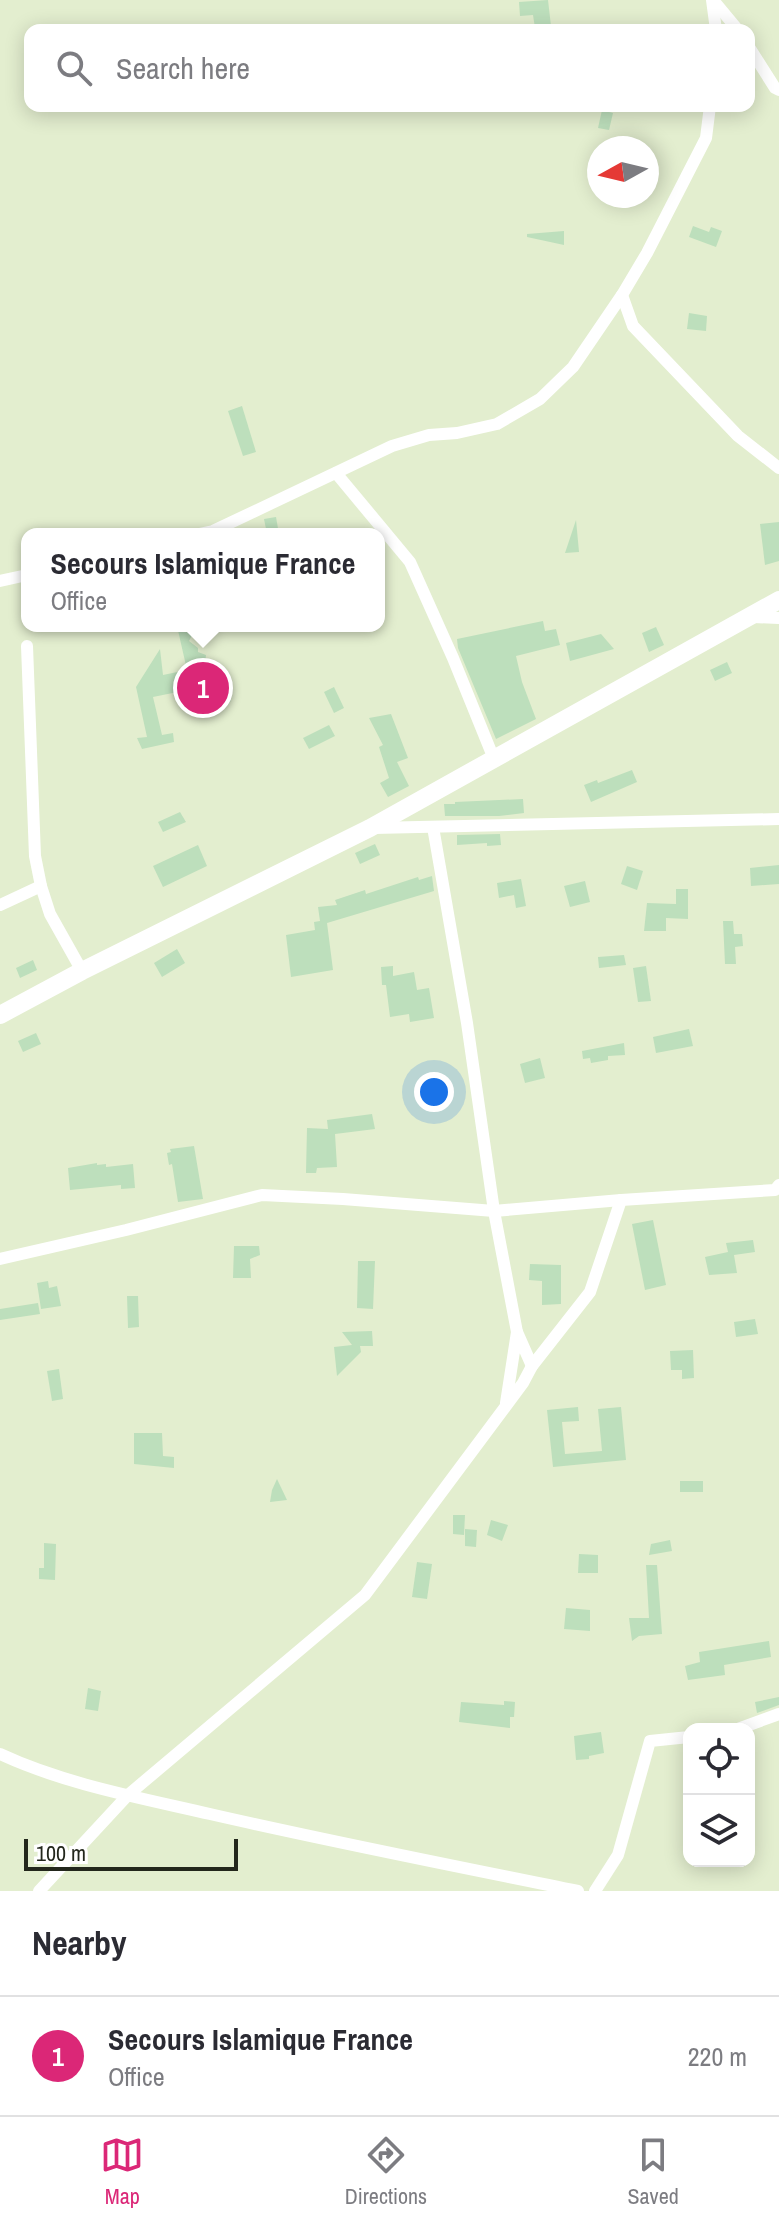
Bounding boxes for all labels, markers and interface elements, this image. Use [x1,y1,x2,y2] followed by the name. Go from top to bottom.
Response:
[24,24,755,112] search box
[52,46,96,90] icon: search
[116,48,250,88] text: Search here
[587,136,659,208] north arrow
[21,528,385,632] popup
[51,543,355,583] text: Secours Islamique France
[51,583,107,618] text: Office
[177,658,229,718] pin: 1
[414,1072,454,1112] your location
[683,1723,755,1867] map controls
[683,1723,755,1795] button: locate
[683,1795,755,1867] button: layers
[24,1835,238,1871] scale bar
[36,1838,86,1868] text: 100 m
[32,1920,127,1966] text: Nearby
[108,2019,413,2059] text: Secours Islamique France
[52,2039,64,2074] text: 1
[688,2039,747,2074] text: 220 m
[108,2059,165,2094] text: Office
[100,2133,144,2211] tab: Map
[345,2133,427,2211] tab: Directions
[628,2133,679,2211] tab: Saved

